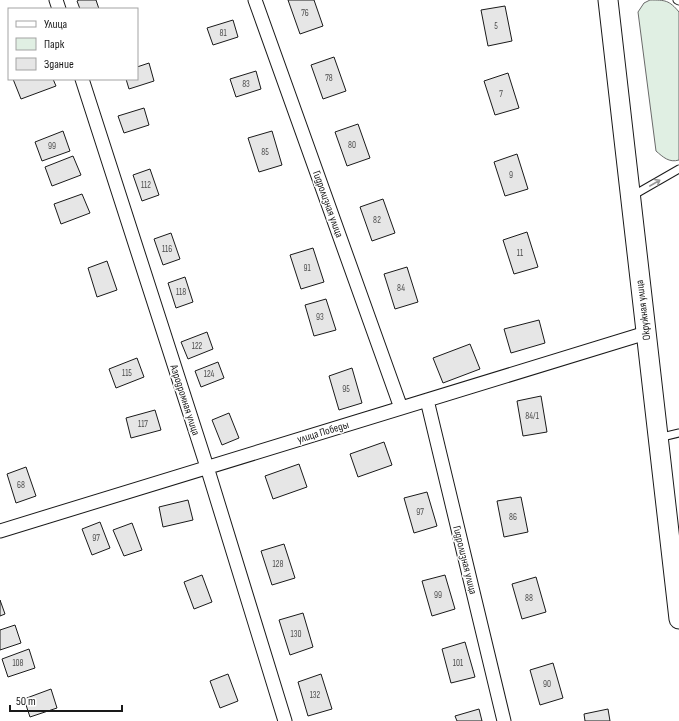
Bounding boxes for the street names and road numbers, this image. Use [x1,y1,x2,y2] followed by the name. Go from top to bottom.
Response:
[310,169,346,239] street label: Гидролизная улица
[633,279,653,341] street label: Окружная улица
[167,362,203,437] street label: Аэродромная улица
[296,418,350,446] street label: улица Победы
[450,524,480,596] street label: Гидролизная улица

